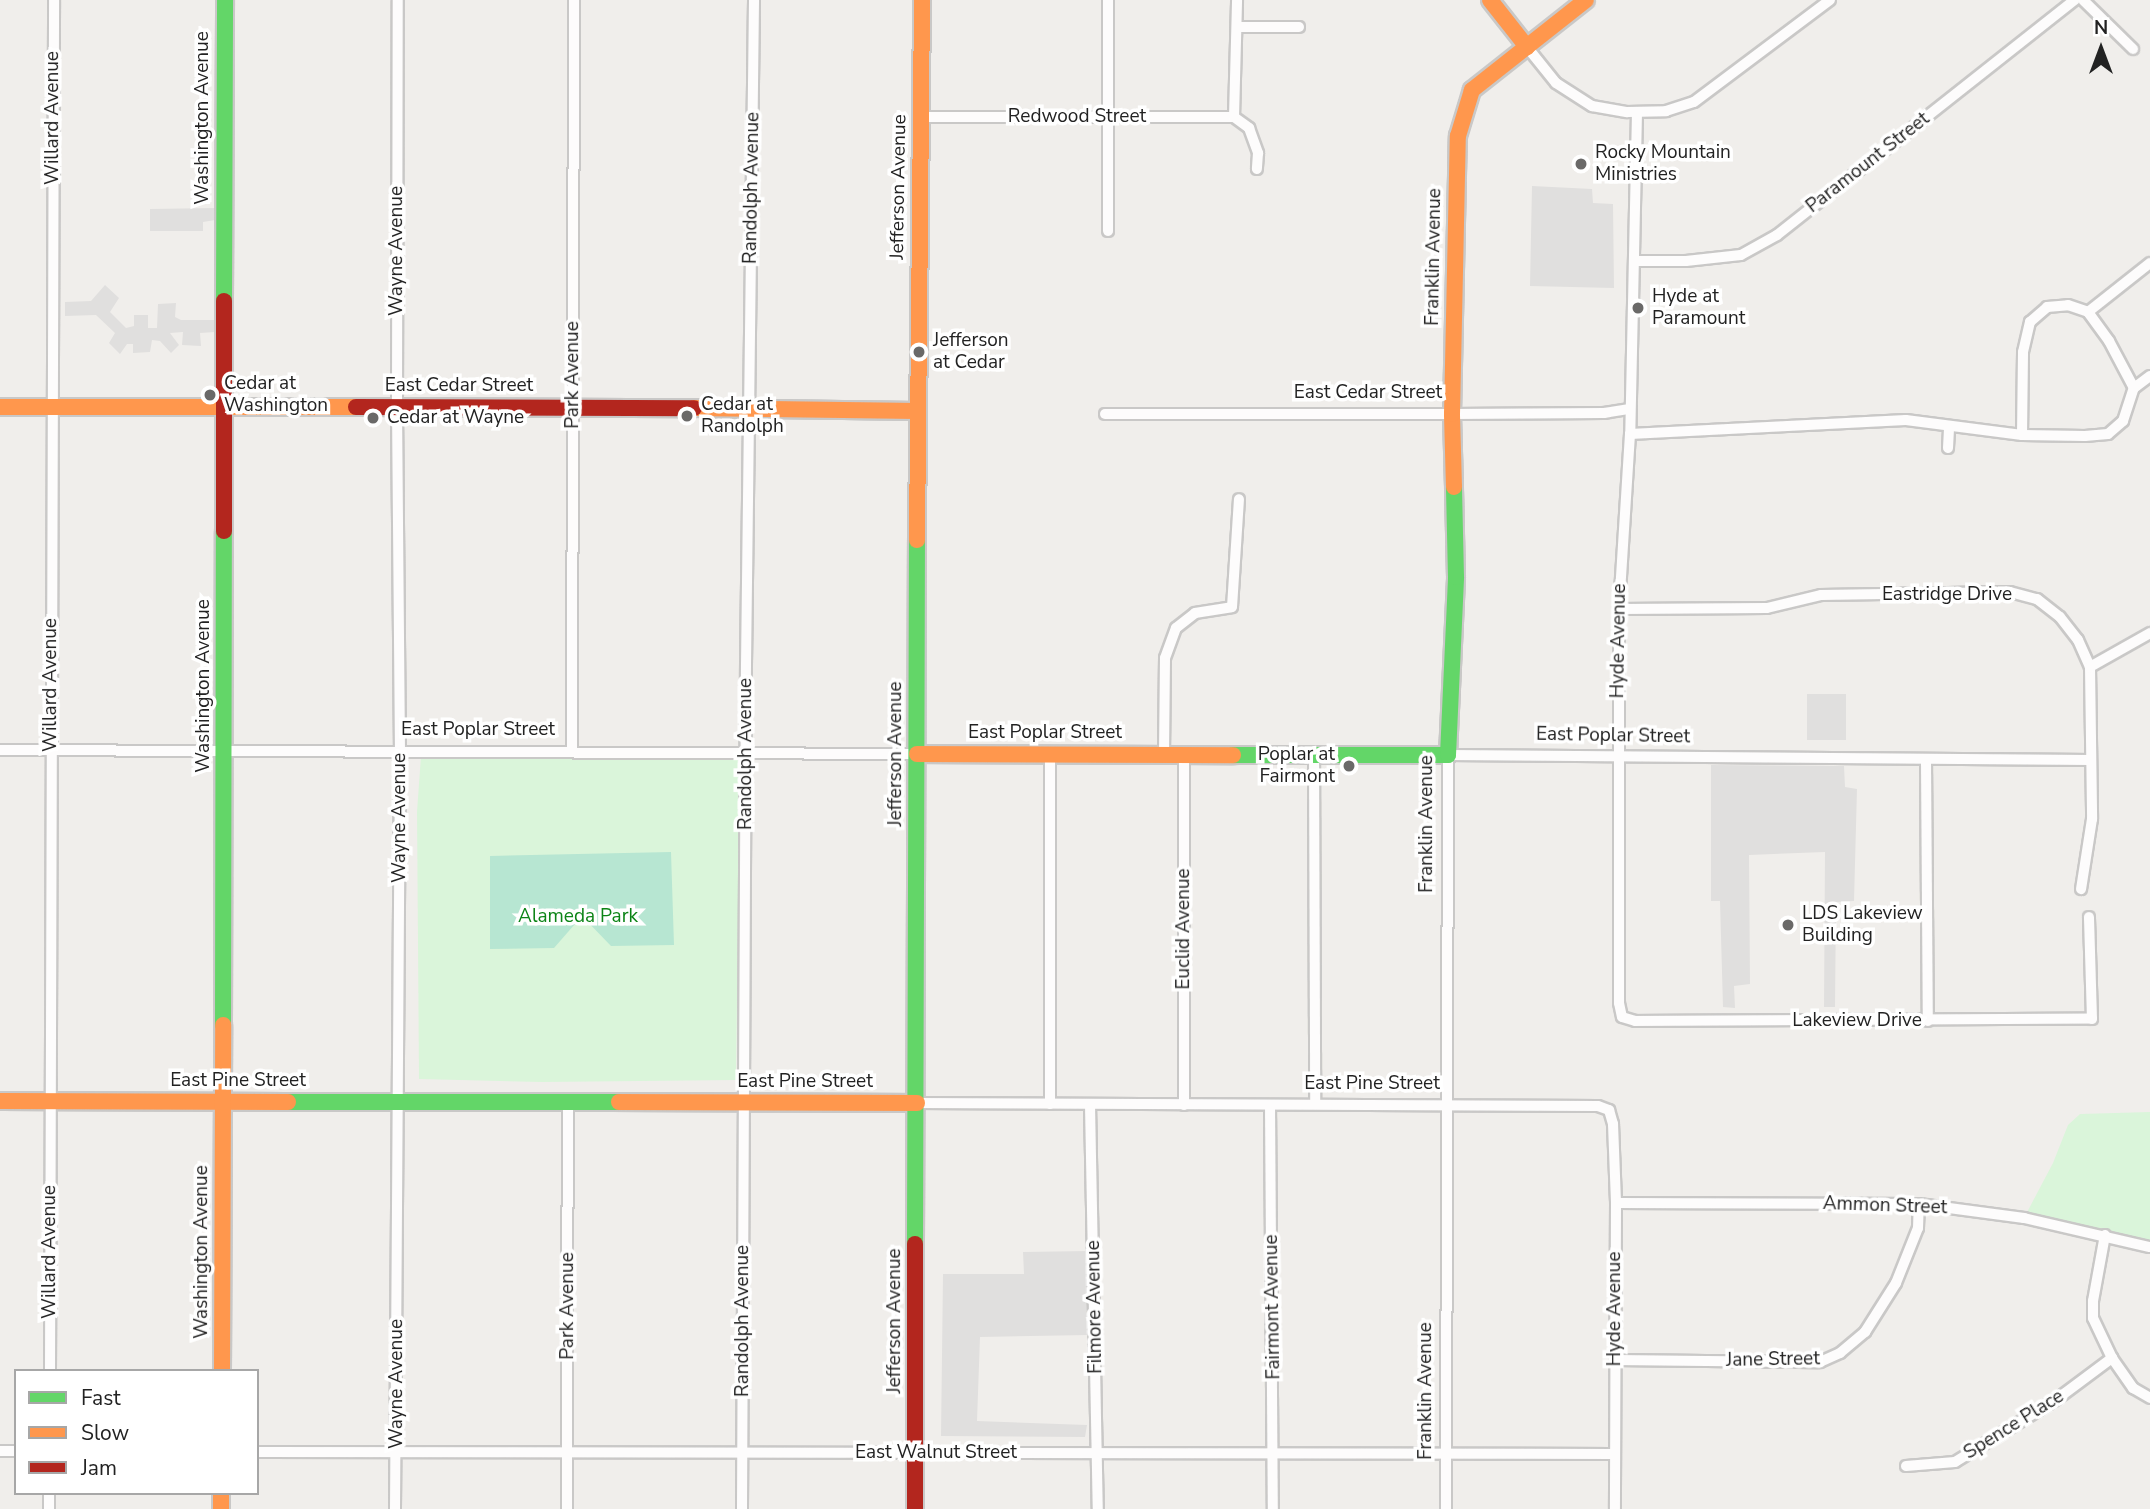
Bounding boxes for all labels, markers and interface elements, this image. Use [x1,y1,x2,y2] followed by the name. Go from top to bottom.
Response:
[2066,14,2136,84] north arrow
[2094,15,2108,41] text: N
[192,31,214,205] street label: Washington Avenue
[42,51,64,185] street label: Willard Avenue
[1008,106,1146,128] street label: Redwood Street
[1802,108,1934,218] street label: Paramount Street
[739,112,765,264] street label: Randolph Avenue
[886,114,912,260] street label: Jefferson Avenue
[1595,142,1731,186] place label: Rocky Mountain Ministries
[1573,156,1589,172] marker: Rocky Mountain Ministries
[386,186,408,316] street label: Wayne Avenue
[1421,188,1447,326] street label: Franklin Avenue
[1652,286,1745,330] place label: Hyde at Paramount
[1630,300,1646,316] marker: Hyde at Paramount
[562,321,584,429] street label: Park Avenue
[933,330,1009,374] place label: Jefferson at Cedar
[911,344,927,360] marker: Jefferson at Cedar
[224,373,328,417] place label: Cedar at Washington
[385,375,533,397] street label: East Cedar Street
[1294,382,1442,404] street label: East Cedar Street
[202,387,218,403] marker: Cedar at Washington
[701,394,784,438] place label: Cedar at Randolph
[387,407,524,429] place label: Cedar at Wayne
[679,408,695,424] marker: Cedar at Randolph
[365,410,381,426] marker: Cedar at Wayne
[1607,583,1631,699] street label: Hyde Avenue
[1882,584,2012,606] street label: Eastridge Drive
[193,599,215,773] street label: Washington Avenue
[40,618,62,752] street label: Willard Avenue
[735,678,757,830] street label: Randolph Avenue
[885,681,907,827] street label: Jefferson Avenue
[401,719,555,741] street label: East Poplar Street
[968,722,1122,744] street label: East Poplar Street
[1536,723,1690,749] street label: East Poplar Street
[1258,744,1335,788] place label: Poplar at Fairmont
[389,753,411,883] street label: Wayne Avenue
[1416,755,1438,893] street label: Franklin Avenue
[1341,758,1357,774] marker: Poplar at Fairmont
[1173,868,1195,990] street label: Euclid Avenue
[1802,903,1923,947] place label: LDS Lakeview Building
[518,906,638,928] park label: Alameda Park
[1780,917,1796,933] marker: LDS Lakeview Building
[1792,1010,1922,1032] street label: Lakeview Drive
[170,1070,306,1092] street label: East Pine Street
[737,1071,873,1093] street label: East Pine Street
[1304,1073,1440,1095] street label: East Pine Street
[191,1165,213,1339] street label: Washington Avenue
[39,1185,61,1319] street label: Willard Avenue
[1822,1192,1948,1220] street label: Ammon Street
[1260,1234,1286,1380] street label: Fairmont Avenue
[1082,1240,1108,1374] street label: Filmore Avenue
[732,1245,754,1397] street label: Randolph Avenue
[884,1248,906,1394] street label: Jefferson Avenue
[557,1252,579,1360] street label: Park Avenue
[1604,1252,1626,1366] street label: Hyde Avenue
[386,1319,408,1449] street label: Wayne Avenue
[1415,1322,1437,1460] street label: Franklin Avenue
[1726,1348,1820,1372] street label: Jane Street
[14,1369,259,1495] legend
[81,1384,121,1412] text: Fast
[1960,1385,2068,1465] street label: Spence Place
[81,1419,129,1447] text: Slow
[855,1442,1017,1464] street label: East Walnut Street
[81,1454,117,1482] text: Jam

